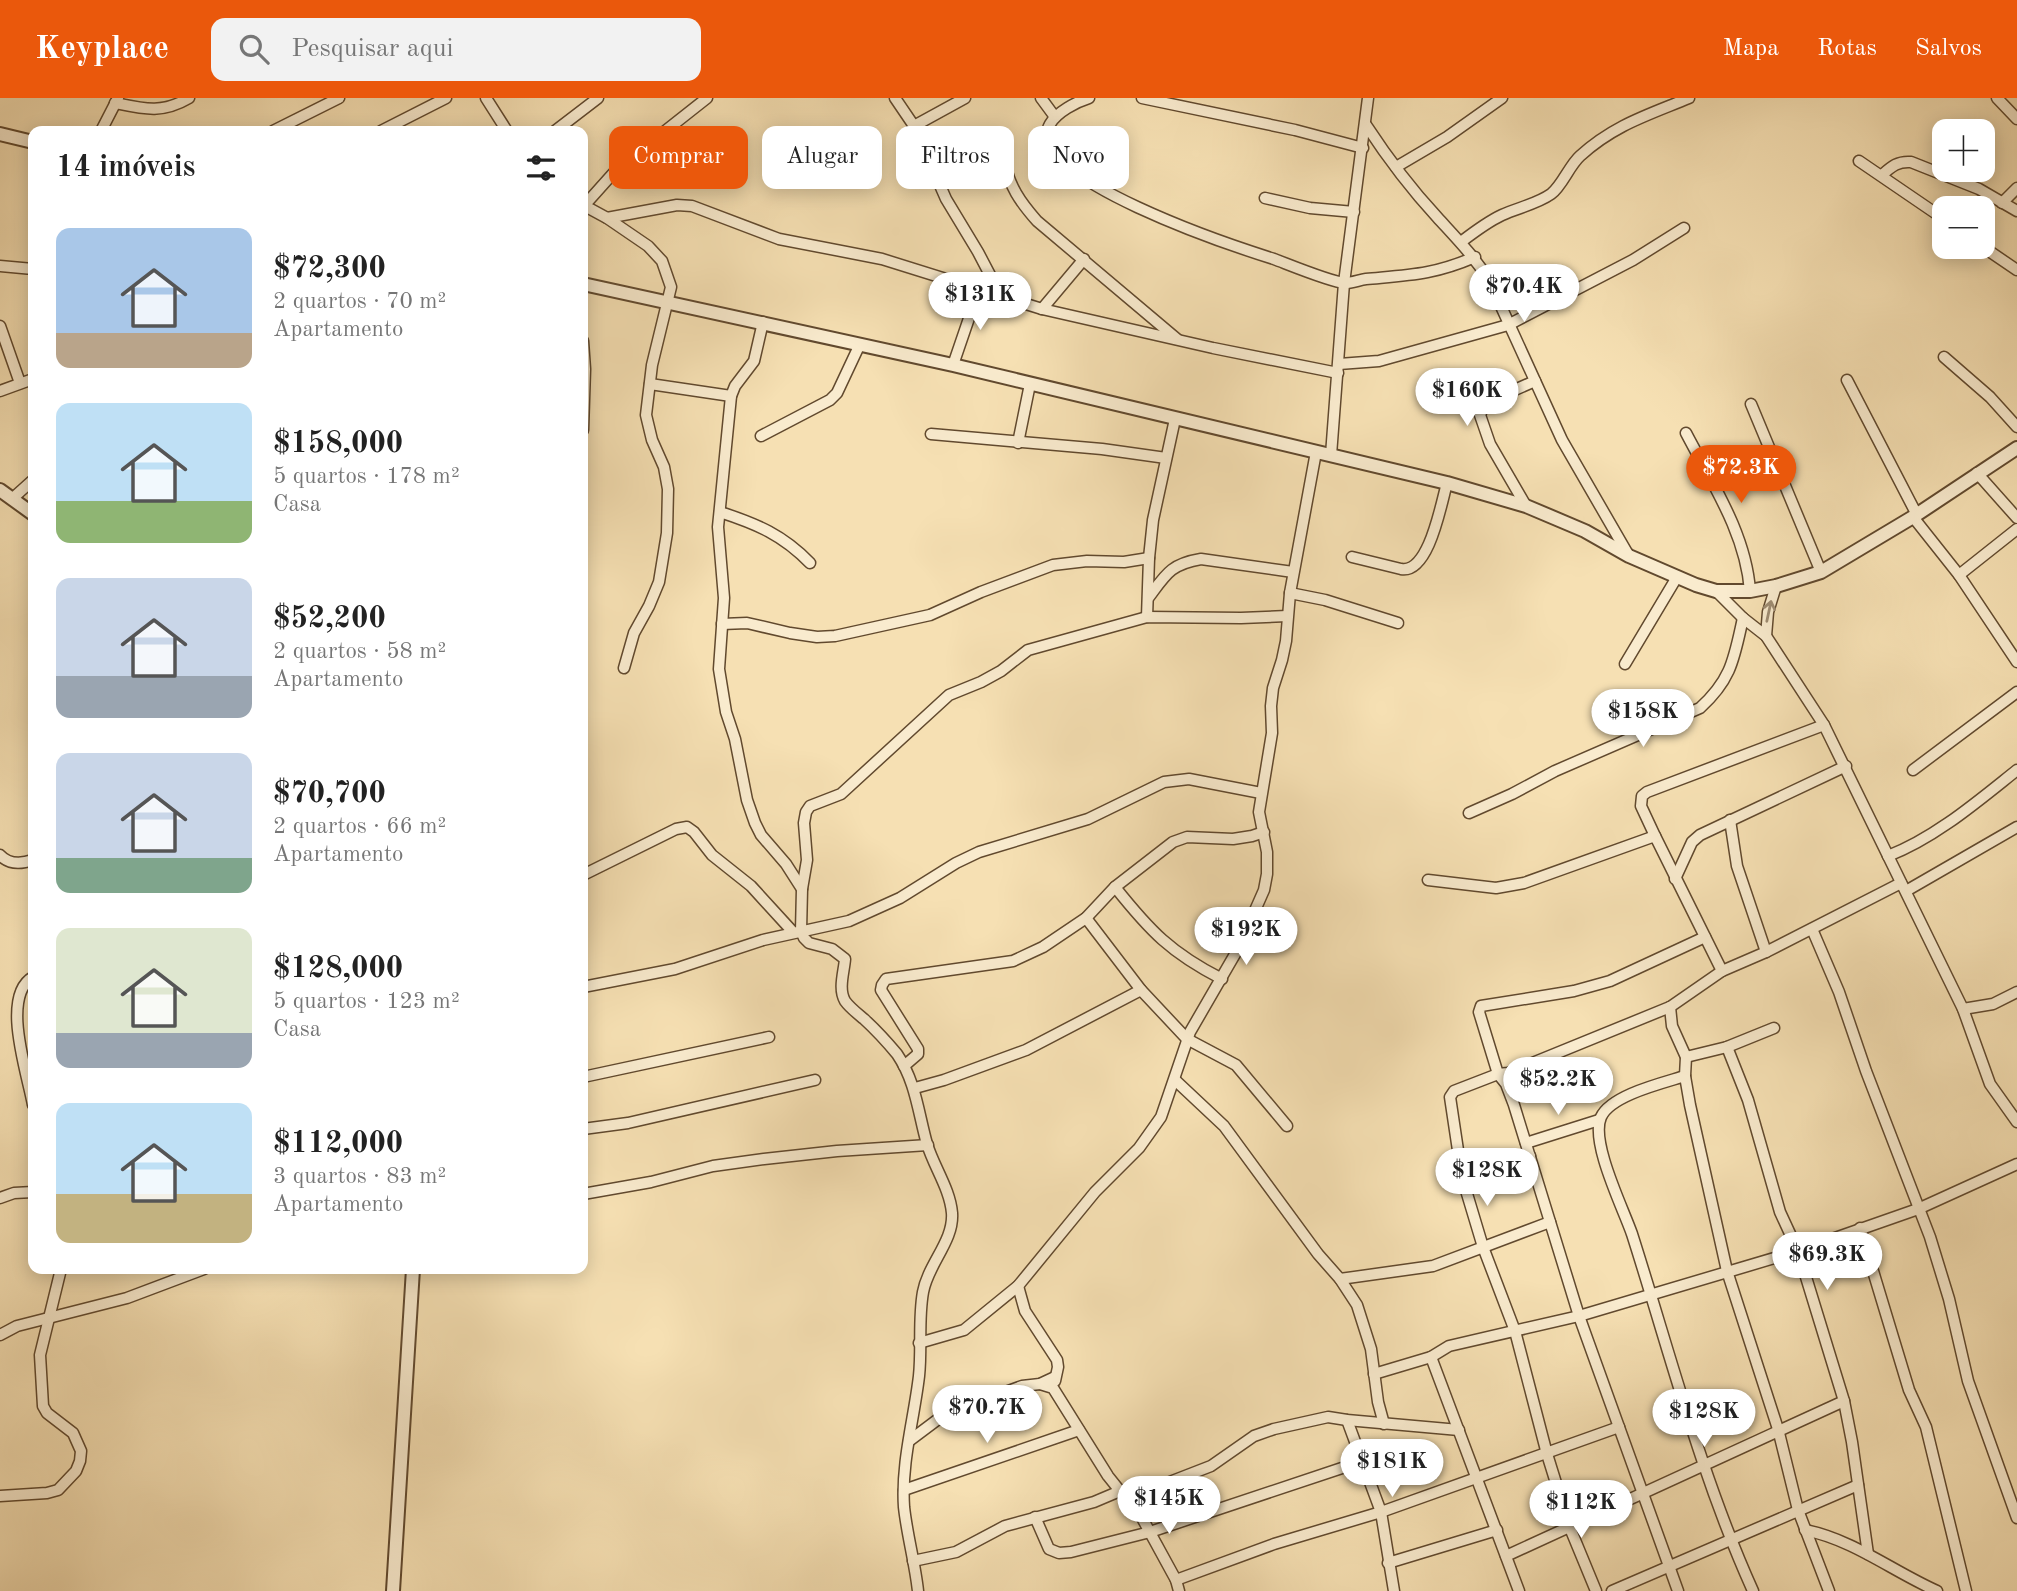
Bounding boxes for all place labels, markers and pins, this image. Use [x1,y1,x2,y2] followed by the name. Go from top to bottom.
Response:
[1467,264,1581,324] pin: $70.4K
[931,272,1029,332] pin: $131K
[1418,368,1516,428] pin: $160K
[1684,446,1798,505] pin: $72.3K
[1594,690,1692,749] pin: $158K
[1197,908,1295,967] pin: $192K
[1501,1058,1615,1117] pin: $52.2K
[1438,1148,1536,1208] pin: $128K
[1770,1232,1884,1292] pin: $69.3K
[930,1386,1044,1445] pin: $70.7K
[1655,1390,1753,1449] pin: $128K
[1343,1440,1441,1499] pin: $181K
[1120,1476,1218,1536] pin: $145K
[1532,1480,1630,1540] pin: $112K

